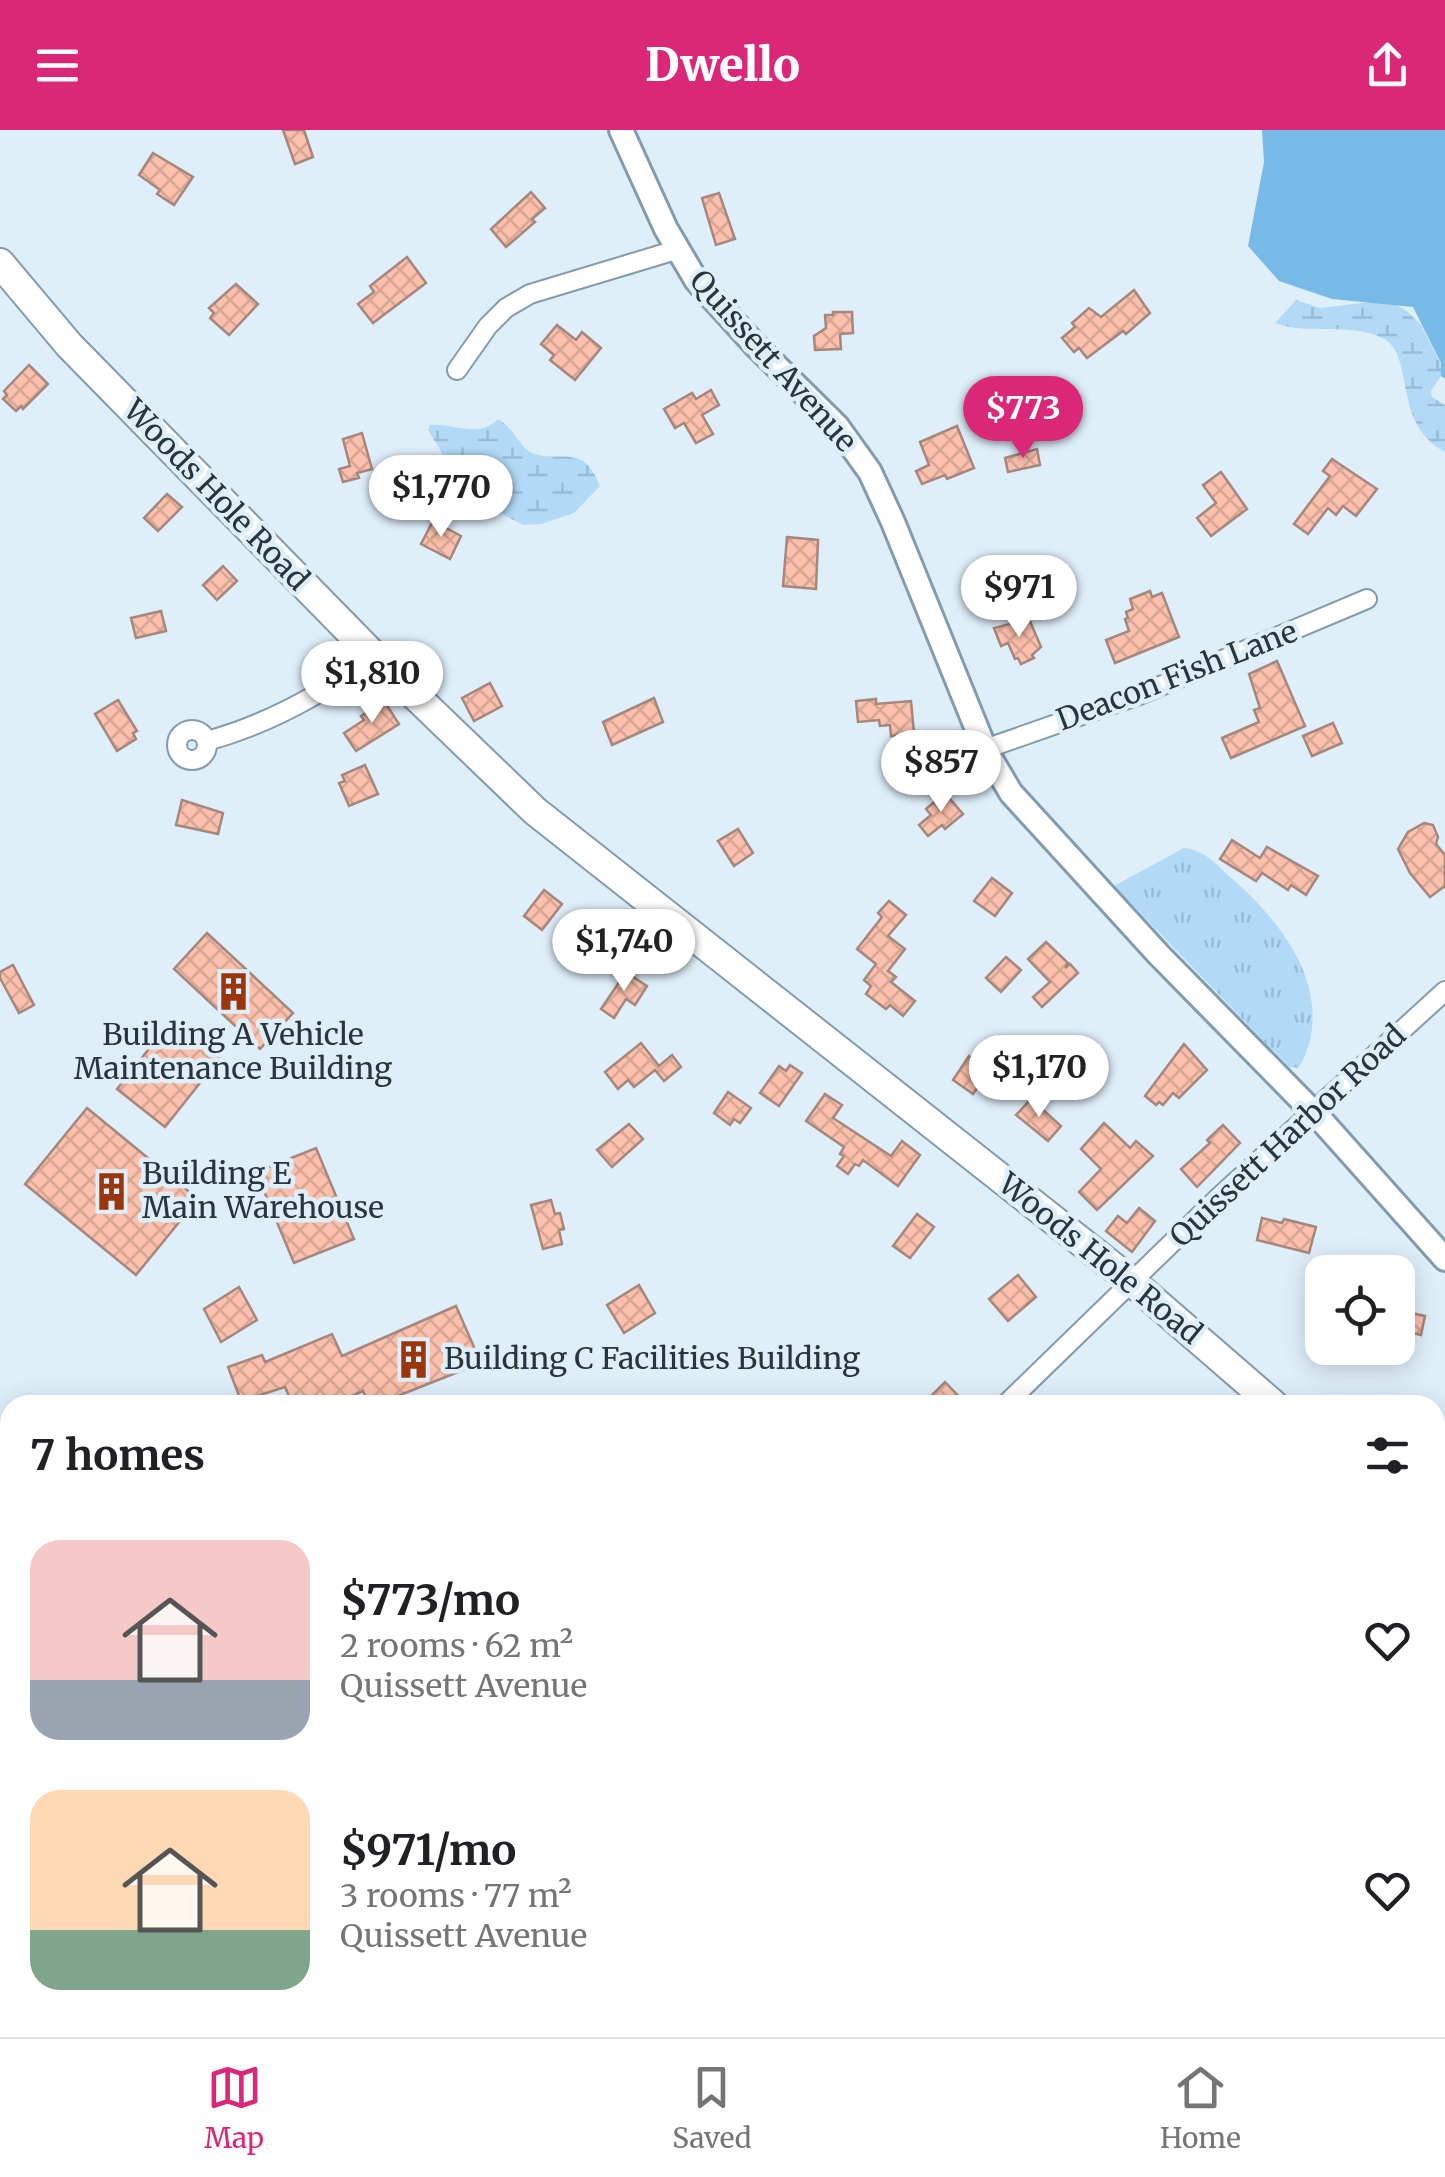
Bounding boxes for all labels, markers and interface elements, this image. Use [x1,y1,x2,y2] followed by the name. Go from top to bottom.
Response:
[645,37,800,93] text: Dwello
[30,38,85,93] icon: menu
[1360,38,1415,93] icon: share
[682,262,865,459] street label: Quissett Avenue
[964,376,1082,461] pin: $773
[985,388,1061,428] text: $773
[115,390,318,598] street label: Woods Hole Road
[360,455,522,540] pin: $1,770
[391,467,491,507] text: $1,770
[960,555,1078,640] pin: $971
[983,567,1055,607] text: $971
[1051,612,1302,738] street label: Deacon Fish Lane
[291,641,453,726] pin: $1,810
[323,653,421,693] text: $1,810
[882,730,1000,815] pin: $857
[903,742,979,782] text: $857
[543,909,705,994] pin: $1,740
[574,921,674,961] text: $1,740
[212,970,254,1012] building icon: Building A Vehicle Maintenance Building
[74,1015,392,1087] place label: Building A Vehicle Maintenance Building
[1161,1016,1413,1255] street label: Quissett Harbor Road
[958,1035,1120,1120] pin: $1,170
[991,1047,1087,1087] text: $1,170
[142,1154,384,1226] place label: Building E Main Warehouse
[990,1164,1210,1352] street label: Woods Hole Road
[91,1170,133,1212] building icon: Building E Main Warehouse
[1305,1255,1415,1365] map controls
[1305,1255,1415,1365] button: locate
[393,1338,435,1380] building icon: Building C Facilities Building
[444,1339,860,1377] place label: Building C Facilities Building
[1360,1428,1415,1483] icon: filters
[30,1429,205,1481] text: 7 homes
[340,1574,520,1626] text: $773/mo
[110,1580,230,1700] icon: home
[1360,1613,1415,1668] icon: heart
[340,1626,573,1666] text: 2 rooms · 62 m²
[340,1666,587,1706] text: Quissett Avenue
[340,1824,516,1876] text: $971/mo
[110,1830,230,1950] icon: home
[1360,1863,1415,1918] icon: heart
[340,1876,572,1916] text: 3 rooms · 77 m²
[340,1916,587,1956] text: Quissett Avenue
[204,2060,264,2156] tab: Map
[672,2060,752,2156] tab: Saved
[1160,2060,1241,2156] tab: Home

